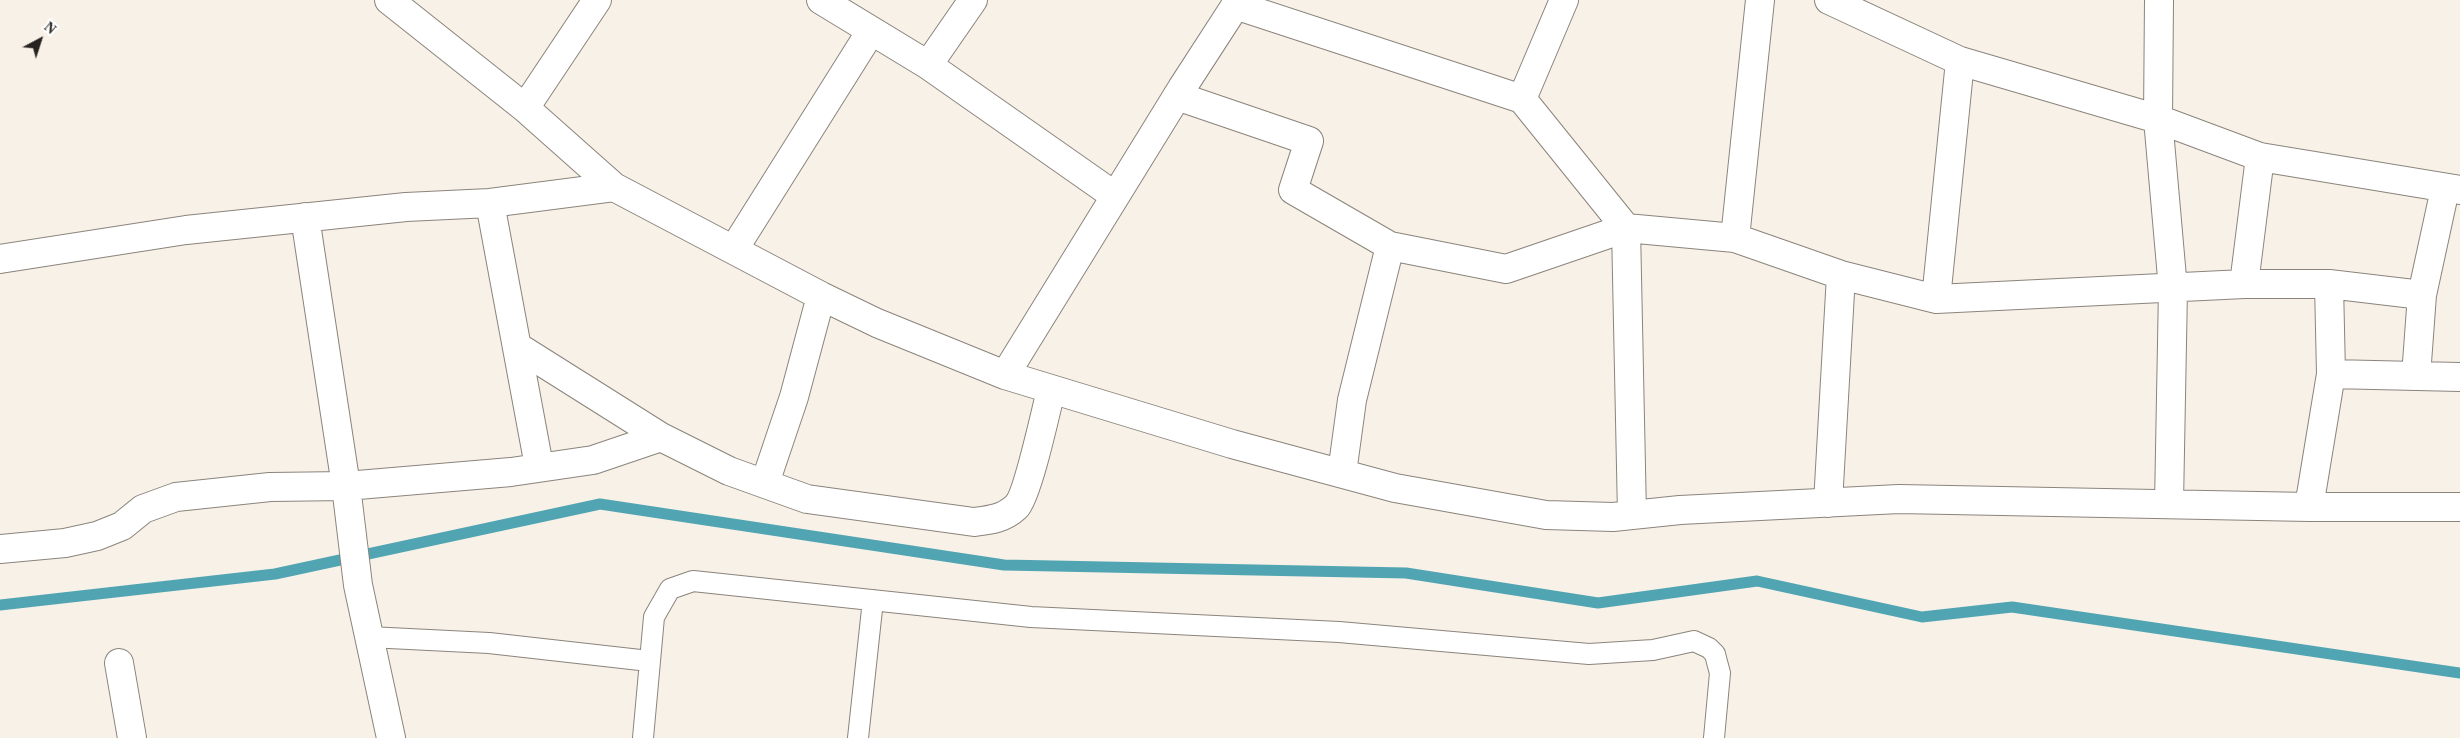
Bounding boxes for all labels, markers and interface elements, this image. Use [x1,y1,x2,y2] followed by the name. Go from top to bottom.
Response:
[15,15,65,65] north arrow
[41,19,59,37] text: N

